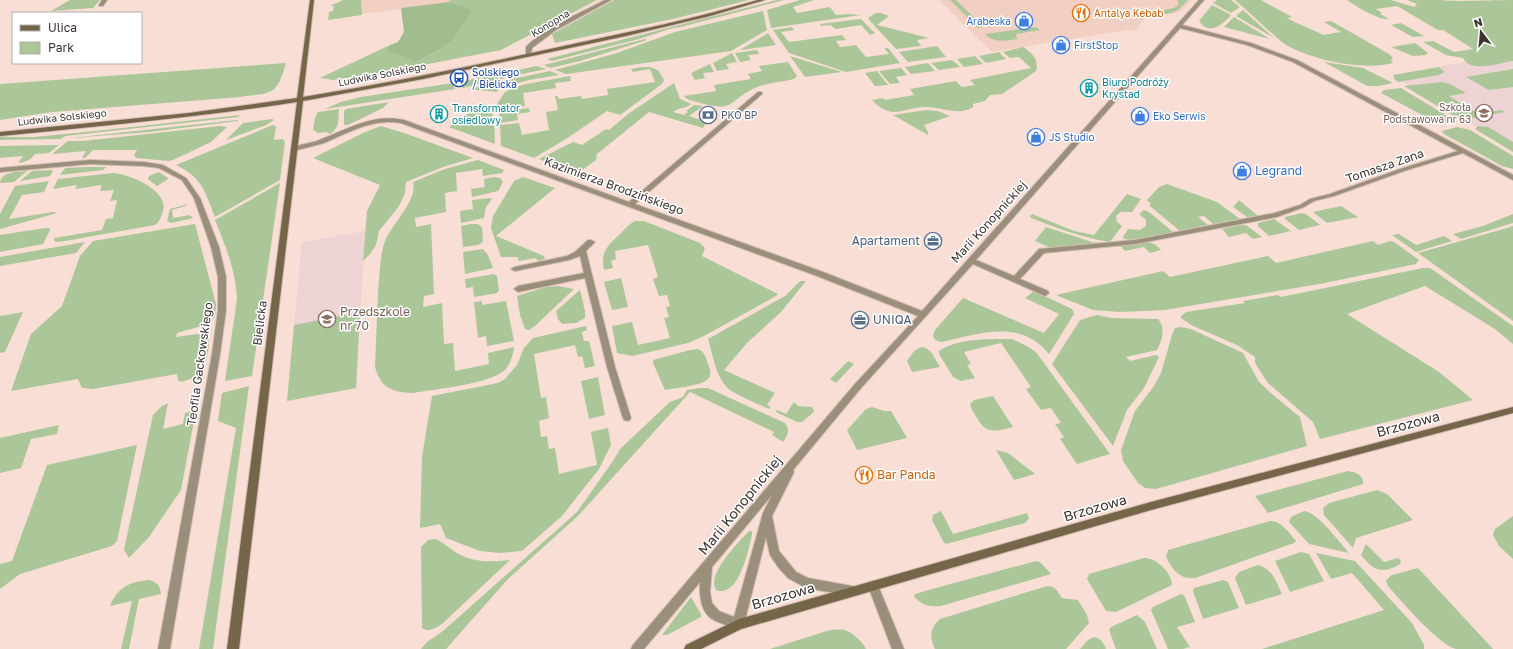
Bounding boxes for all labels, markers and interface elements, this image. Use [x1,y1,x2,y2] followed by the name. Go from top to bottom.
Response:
[1071,3,1091,23] restaurant icon: Antalya Kebab
[529,7,571,39] street label: Konopna
[1094,7,1163,19] place label: Antalya Kebab
[1014,11,1034,31] shop icon: Arabeska
[12,12,142,64] legend
[1461,12,1501,52] north arrow
[966,15,1011,27] place label: Arabeska
[1472,15,1484,29] text: N
[48,20,77,35] text: Ulica
[1051,35,1071,55] shop icon: FirstStop
[1074,39,1118,51] place label: FirstStop
[48,40,74,55] text: Park
[337,60,427,88] street label: Ludwika Solskiego
[472,66,519,90] place label: Solskiego / Bielicka
[449,68,469,88] bus stop icon: Solskiego / Bielicka
[1102,76,1169,100] place label: Biuro Podróży Krystad
[1079,78,1099,98] building icon: Biuro Podróży Krystad
[1383,101,1471,125] place label: Szkoła Podstawowa nr 63
[452,102,520,126] place label: Transformator osiedlowy
[1474,103,1494,123] school or university icon: Szkoła Podstawowa nr 63
[429,104,449,124] building icon: Transformator osiedlowy
[698,105,718,125] bank icon: PKO BP
[17,106,107,128] street label: Ludwika Solskiego
[1130,106,1150,126] shop icon: Eko Serwis
[721,109,758,121] place label: PKO BP
[1153,110,1205,122] place label: Eko Serwis
[1026,127,1046,147] shop icon: JS Studio
[1049,131,1095,143] place label: JS Studio
[1344,145,1426,186] street label: Tomasza Zana
[542,153,686,218] street label: Kazimierza Brodzińskiego
[1232,161,1252,181] shop icon: Legrand
[1255,163,1302,178] place label: Legrand
[948,177,1030,266] street label: Marii Konopnickiej
[923,231,943,251] office icon: Apartament
[852,233,920,248] place label: Apartament
[249,300,270,346] street label: Bielicka
[183,301,216,427] street label: Teofila Gackowskiego
[340,304,410,333] place label: Przedszkole nr 70
[317,309,337,329] school or university icon: Przedszkole nr 70
[850,310,870,330] office icon: UNIQA
[873,312,912,327] place label: UNIQA
[1374,407,1441,440] street label: Brzozowa
[694,451,785,558] street label: Marii Konopnickiej
[854,465,874,485] restaurant icon: Bar Panda
[877,467,936,482] place label: Bar Panda
[1061,490,1128,525] street label: Brzozowa
[749,578,816,613] street label: Brzozowa

